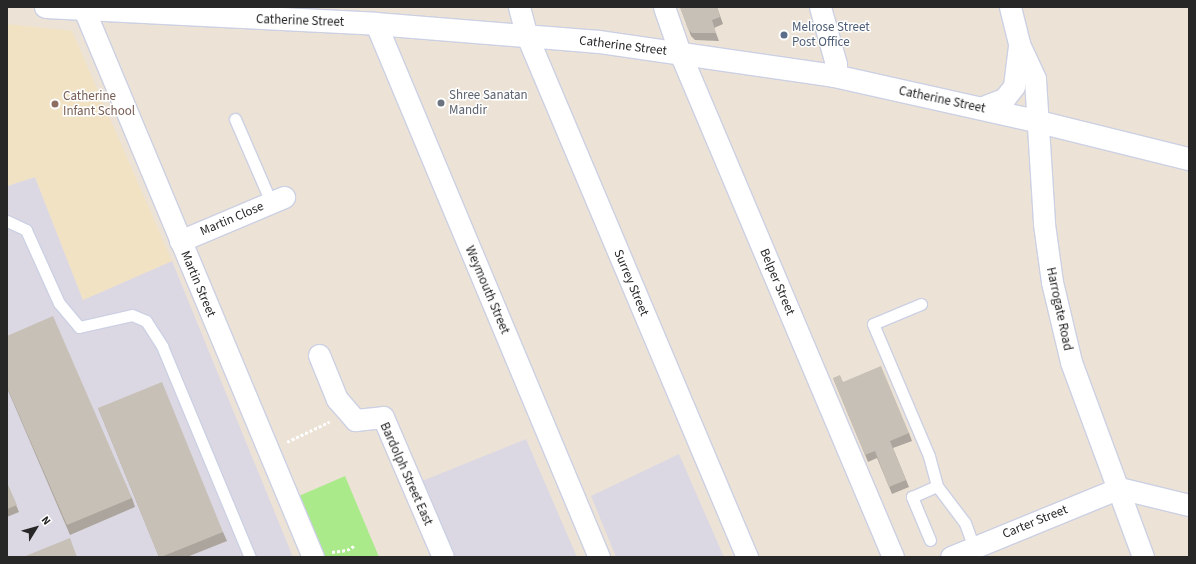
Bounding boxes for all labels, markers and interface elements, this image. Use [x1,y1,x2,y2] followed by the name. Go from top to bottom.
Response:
[256,12,344,30] street label: Catherine Street
[792,20,870,51] place label: Melrose Street Post Office
[779,30,789,40] marker: Melrose Street Post Office
[578,33,668,59] street label: Catherine Street
[897,83,987,117] street label: Catherine Street
[449,88,528,119] place label: Shree Sanatan Mandir
[63,89,135,120] place label: Catherine Infant School
[436,98,446,108] marker: Shree Sanatan Mandir
[50,99,60,109] marker: Catherine Infant School
[198,199,266,239] street label: Martin Close
[461,244,513,336] street label: Weymouth Street
[756,246,798,318] street label: Belper Street
[610,247,652,319] street label: Surrey Street
[177,249,219,319] street label: Martin Street
[1043,266,1075,352] street label: Harrogate Road
[376,420,436,528] street label: Bardolph Street East
[1000,502,1070,542] street label: Carter Street
[16,508,56,548] north arrow
[38,513,54,528] text: N

